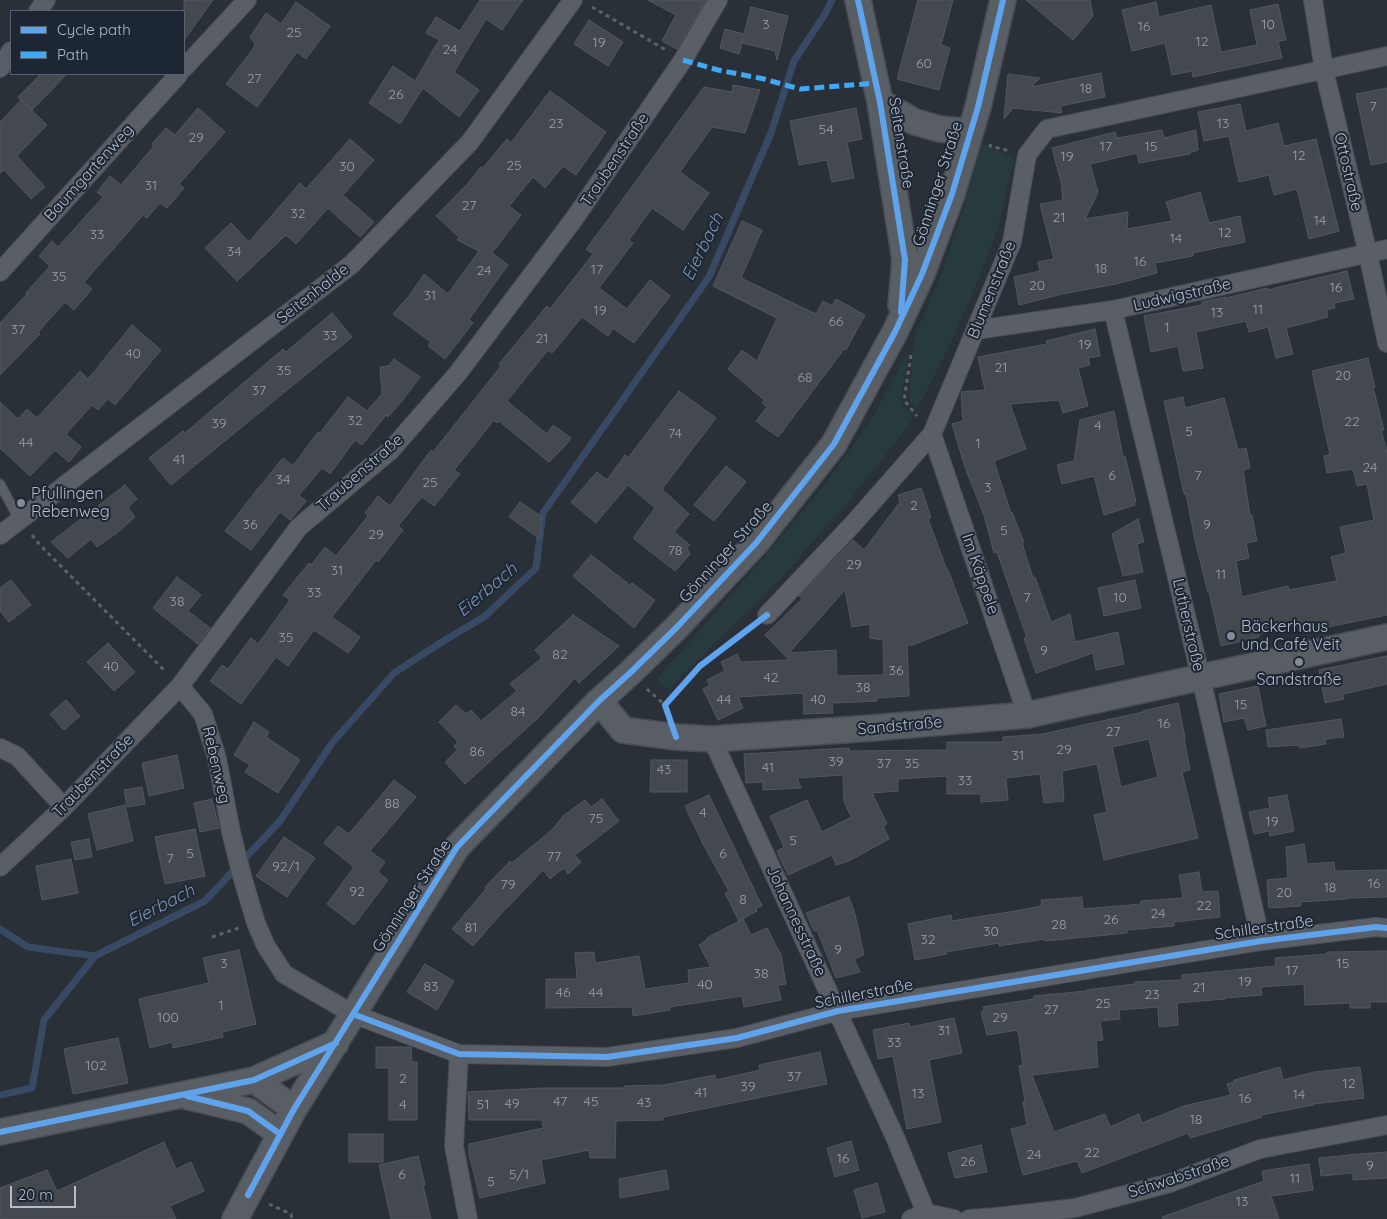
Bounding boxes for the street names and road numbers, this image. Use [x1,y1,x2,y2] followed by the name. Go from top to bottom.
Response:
[884,96,918,190] street label: Seitenstraße
[577,110,653,210] street label: Traubenstraße
[909,119,967,249] street label: Gönninger Straße
[40,120,138,226] street label: Baumgartenweg
[1330,131,1366,213] street label: Ottostraße
[964,239,1020,341] street label: Blumenstraße
[273,260,353,328] street label: Seitenhalde
[1131,274,1233,316] street label: Ludwigstraße
[313,430,407,516] street label: Traubenstraße
[675,497,777,607] street label: Gönninger Straße
[957,531,1003,617] street label: Im Käppele
[1168,577,1208,673] street label: Lutherstraße
[857,713,943,739] street label: Sandstraße
[198,725,234,805] street label: Rebenweg
[48,730,138,822] street label: Traubenstraße
[369,836,455,956] street label: Gönninger Straße
[762,863,830,979] street label: Johannesstraße
[1213,912,1315,944] street label: Schillerstraße
[813,975,915,1013] street label: Schillerstraße
[1126,1152,1232,1202] street label: Schwabstraße

